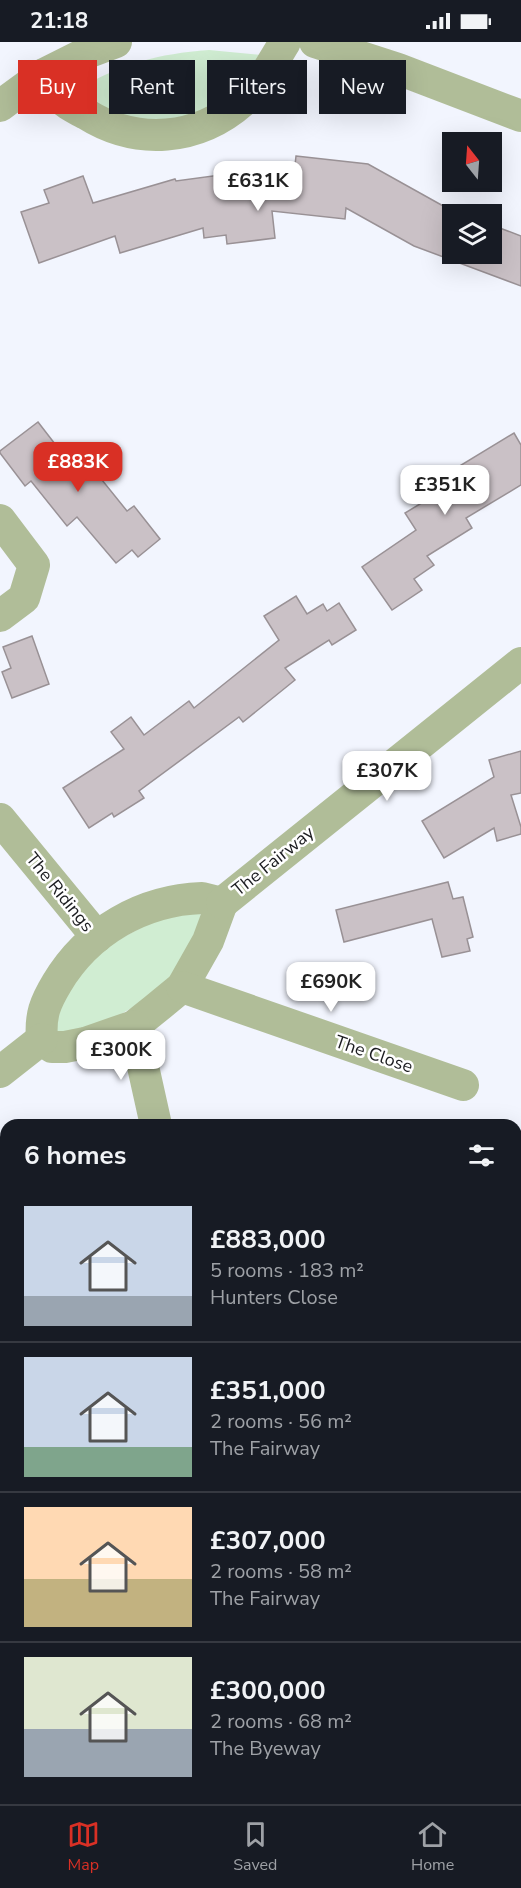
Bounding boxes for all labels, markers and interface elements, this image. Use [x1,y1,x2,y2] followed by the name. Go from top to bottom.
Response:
[30,6,88,36] text: 21:18
[18,60,97,114] chip: Buy
[109,60,195,114] chip: Rent
[207,60,307,114] chip: Filters
[319,60,406,114] chip: New
[442,132,502,192] north arrow
[442,132,502,264] map controls
[216,161,300,212] pin: £631K
[227,167,289,194] text: £631K
[442,204,502,264] button: layers
[36,442,120,493] pin: £883K
[47,448,109,475] text: £883K
[403,465,487,516] pin: £351K
[414,471,476,498] text: £351K
[345,751,429,802] pin: £307K
[356,757,418,784] text: £307K
[227,820,320,902] street label: The Fairway
[21,847,99,937] street label: The Ridings
[289,962,373,1013] pin: £690K
[300,968,362,995] text: £690K
[332,1029,416,1079] street label: The Close
[79,1030,163,1081] pin: £300K
[90,1036,152,1063] text: £300K
[24,1138,126,1173] text: 6 homes
[465,1139,498,1172] icon: filters
[210,1222,326,1257] text: £883,000
[72,1230,144,1302] icon: home
[210,1257,364,1284] text: 5 rooms · 183 m²
[210,1284,338,1311] text: Hunters Close
[210,1373,326,1408] text: £351,000
[72,1381,144,1453] icon: home
[210,1408,352,1435] text: 2 rooms · 56 m²
[210,1435,320,1462] text: The Fairway
[210,1523,326,1558] text: £307,000
[72,1531,144,1603] icon: home
[210,1558,352,1585] text: 2 rooms · 58 m²
[210,1585,320,1612] text: The Fairway
[210,1673,326,1708] text: £300,000
[72,1681,144,1753] icon: home
[210,1708,352,1735] text: 2 rooms · 68 m²
[210,1735,321,1762] text: The Byeway
[67,1818,100,1876] tab: Map
[233,1818,277,1876] tab: Saved
[411,1818,454,1876] tab: Home

